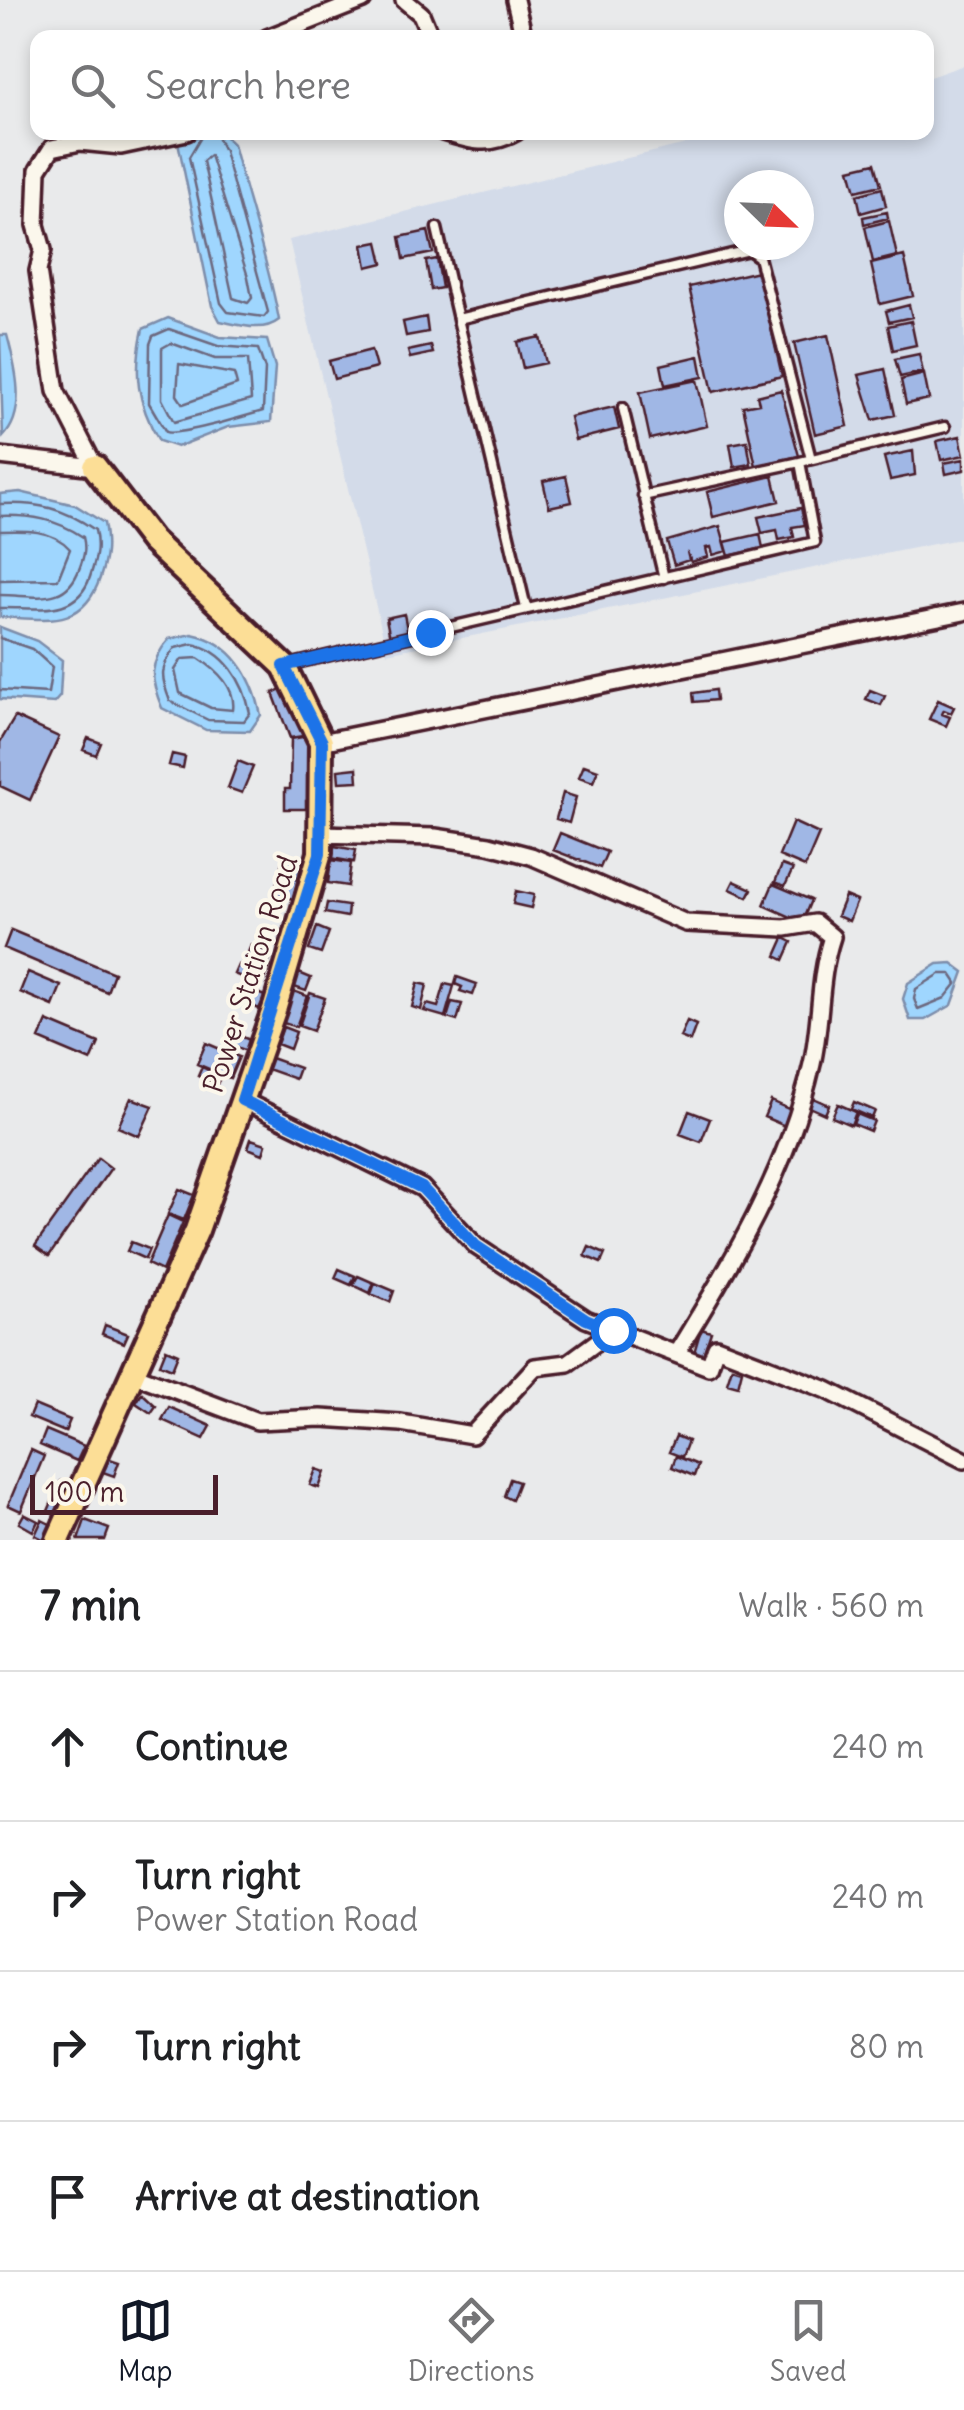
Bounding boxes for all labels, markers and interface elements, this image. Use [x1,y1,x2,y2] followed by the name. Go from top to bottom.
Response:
[30,30,934,140] search box
[65,58,120,113] icon: search
[145,62,351,109] text: Search here
[724,170,814,260] north arrow
[408,610,454,656] route end
[195,851,305,1097] street label: Power Station Road
[591,1308,637,1354] route start
[30,1470,218,1514] scale bar
[45,1474,124,1510] text: 100 m
[40,1579,141,1631] text: 7 min
[738,1585,924,1626] text: Walk · 560 m
[40,1719,95,1774] icon: ahead
[135,1723,288,1770] text: Continue
[832,1726,924,1767] text: 240 m
[135,1852,301,1899] text: Turn right
[40,1869,95,1924] icon: right
[832,1876,924,1917] text: 240 m
[135,1899,418,1940] text: Power Station Road
[40,2019,95,2074] icon: right
[135,2023,301,2070] text: Turn right
[849,2026,924,2067] text: 80 m
[40,2169,95,2224] icon: arrive
[135,2173,480,2220] text: Arrive at destination
[118,2293,173,2389] tab: Map
[408,2293,534,2389] tab: Directions
[770,2293,846,2389] tab: Saved

